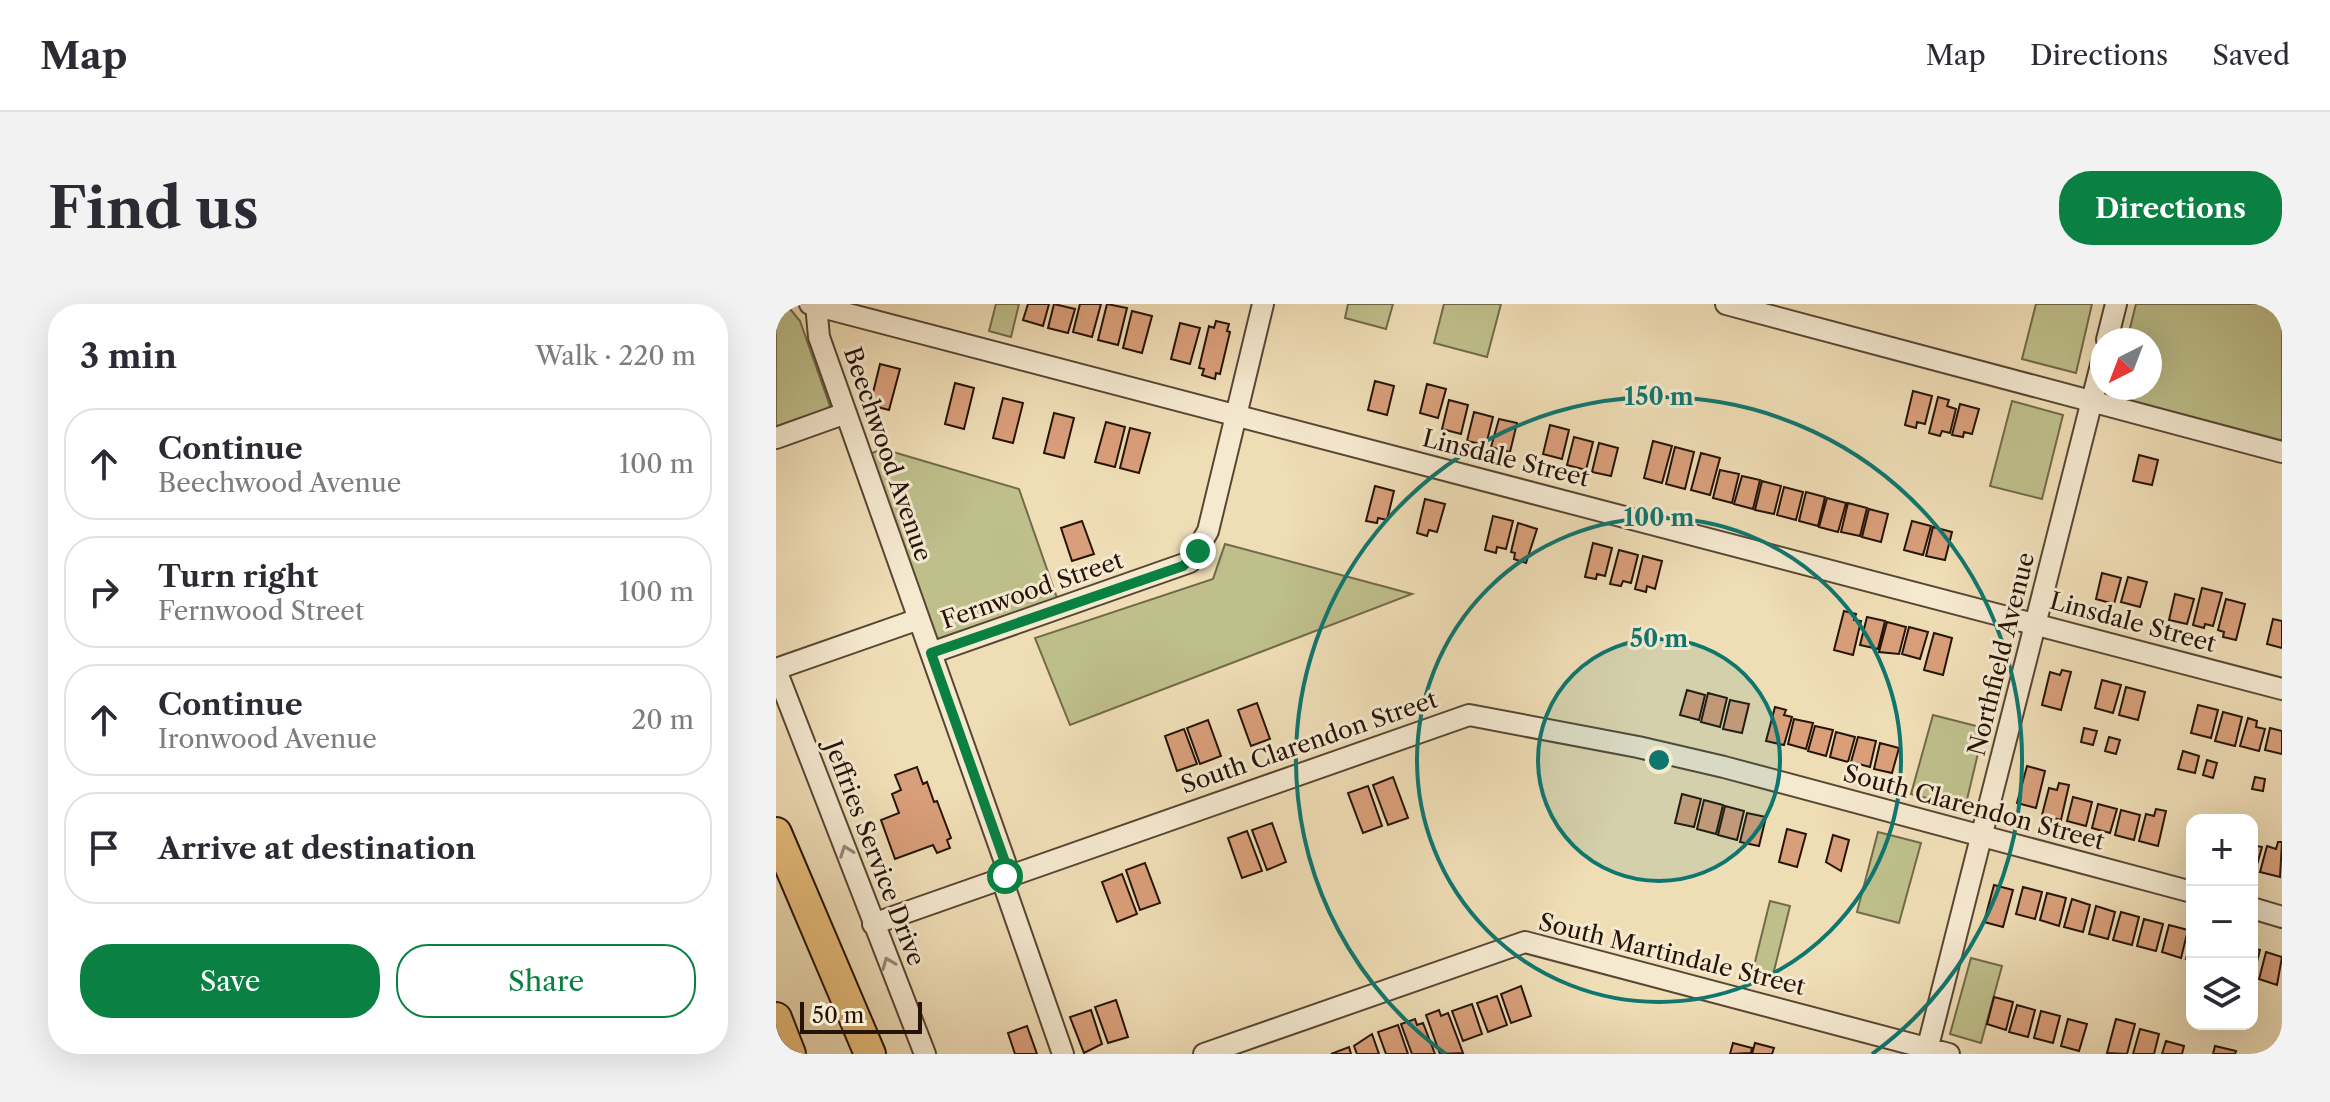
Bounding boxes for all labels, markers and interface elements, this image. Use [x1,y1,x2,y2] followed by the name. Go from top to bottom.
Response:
[40,32,128,79] text: Map
[1926,38,1986,72] text: Map
[2030,38,2168,72] text: Directions
[2212,38,2290,72] text: Saved
[2059,171,2282,245] button: Directions
[48,174,259,243] text: Find us
[2090,328,2162,400] north arrow
[80,335,177,377] text: 3 min
[535,340,696,372] text: Walk · 220 m
[838,343,938,565] street label: Beechwood Avenue
[1624,382,1694,411] text: 150 m
[1420,423,1593,493] street label: Linsdale Street
[158,430,303,467] text: Continue
[82,442,126,486] icon: ahead
[619,448,694,480] text: 100 m
[158,467,401,499] text: Beechwood Avenue
[1623,503,1695,532] text: 100 m
[1180,533,1216,569] route end
[937,545,1127,635] street label: Fernwood Street
[1962,549,2040,759] street label: Northfield Avenue
[158,558,318,595] text: Turn right
[82,570,126,614] icon: right
[619,576,694,608] text: 100 m
[2047,586,2220,658] street label: Linsdale Street
[158,595,364,627] text: Fernwood Street
[1630,624,1688,653] text: 50 m
[1177,684,1441,800] street label: South Clarendon Street
[158,686,303,723] text: Continue
[82,698,126,742] icon: ahead
[631,704,694,736] text: 20 m
[158,723,377,755] text: Ironwood Avenue
[817,733,931,970] street label: Jeffries Service Drive
[1645,746,1673,774] centre of rings
[1840,758,2108,856] street label: South Clarendon Street
[2186,814,2258,1030] map controls
[2186,814,2258,886] button: +
[82,826,126,870] icon: arrive
[158,830,476,867] text: Arrive at destination
[839,845,856,859] one-way arrow
[987,858,1023,894] route start
[2186,886,2258,958] button: −
[1536,907,1809,1001] street label: South Martindale Street
[80,944,380,1018] button: Save
[396,944,696,1018] button: Share
[882,957,898,971] one-way arrow
[2186,958,2258,1030] button: layers
[800,998,922,1034] scale bar
[812,1002,864,1029] text: 50 m

